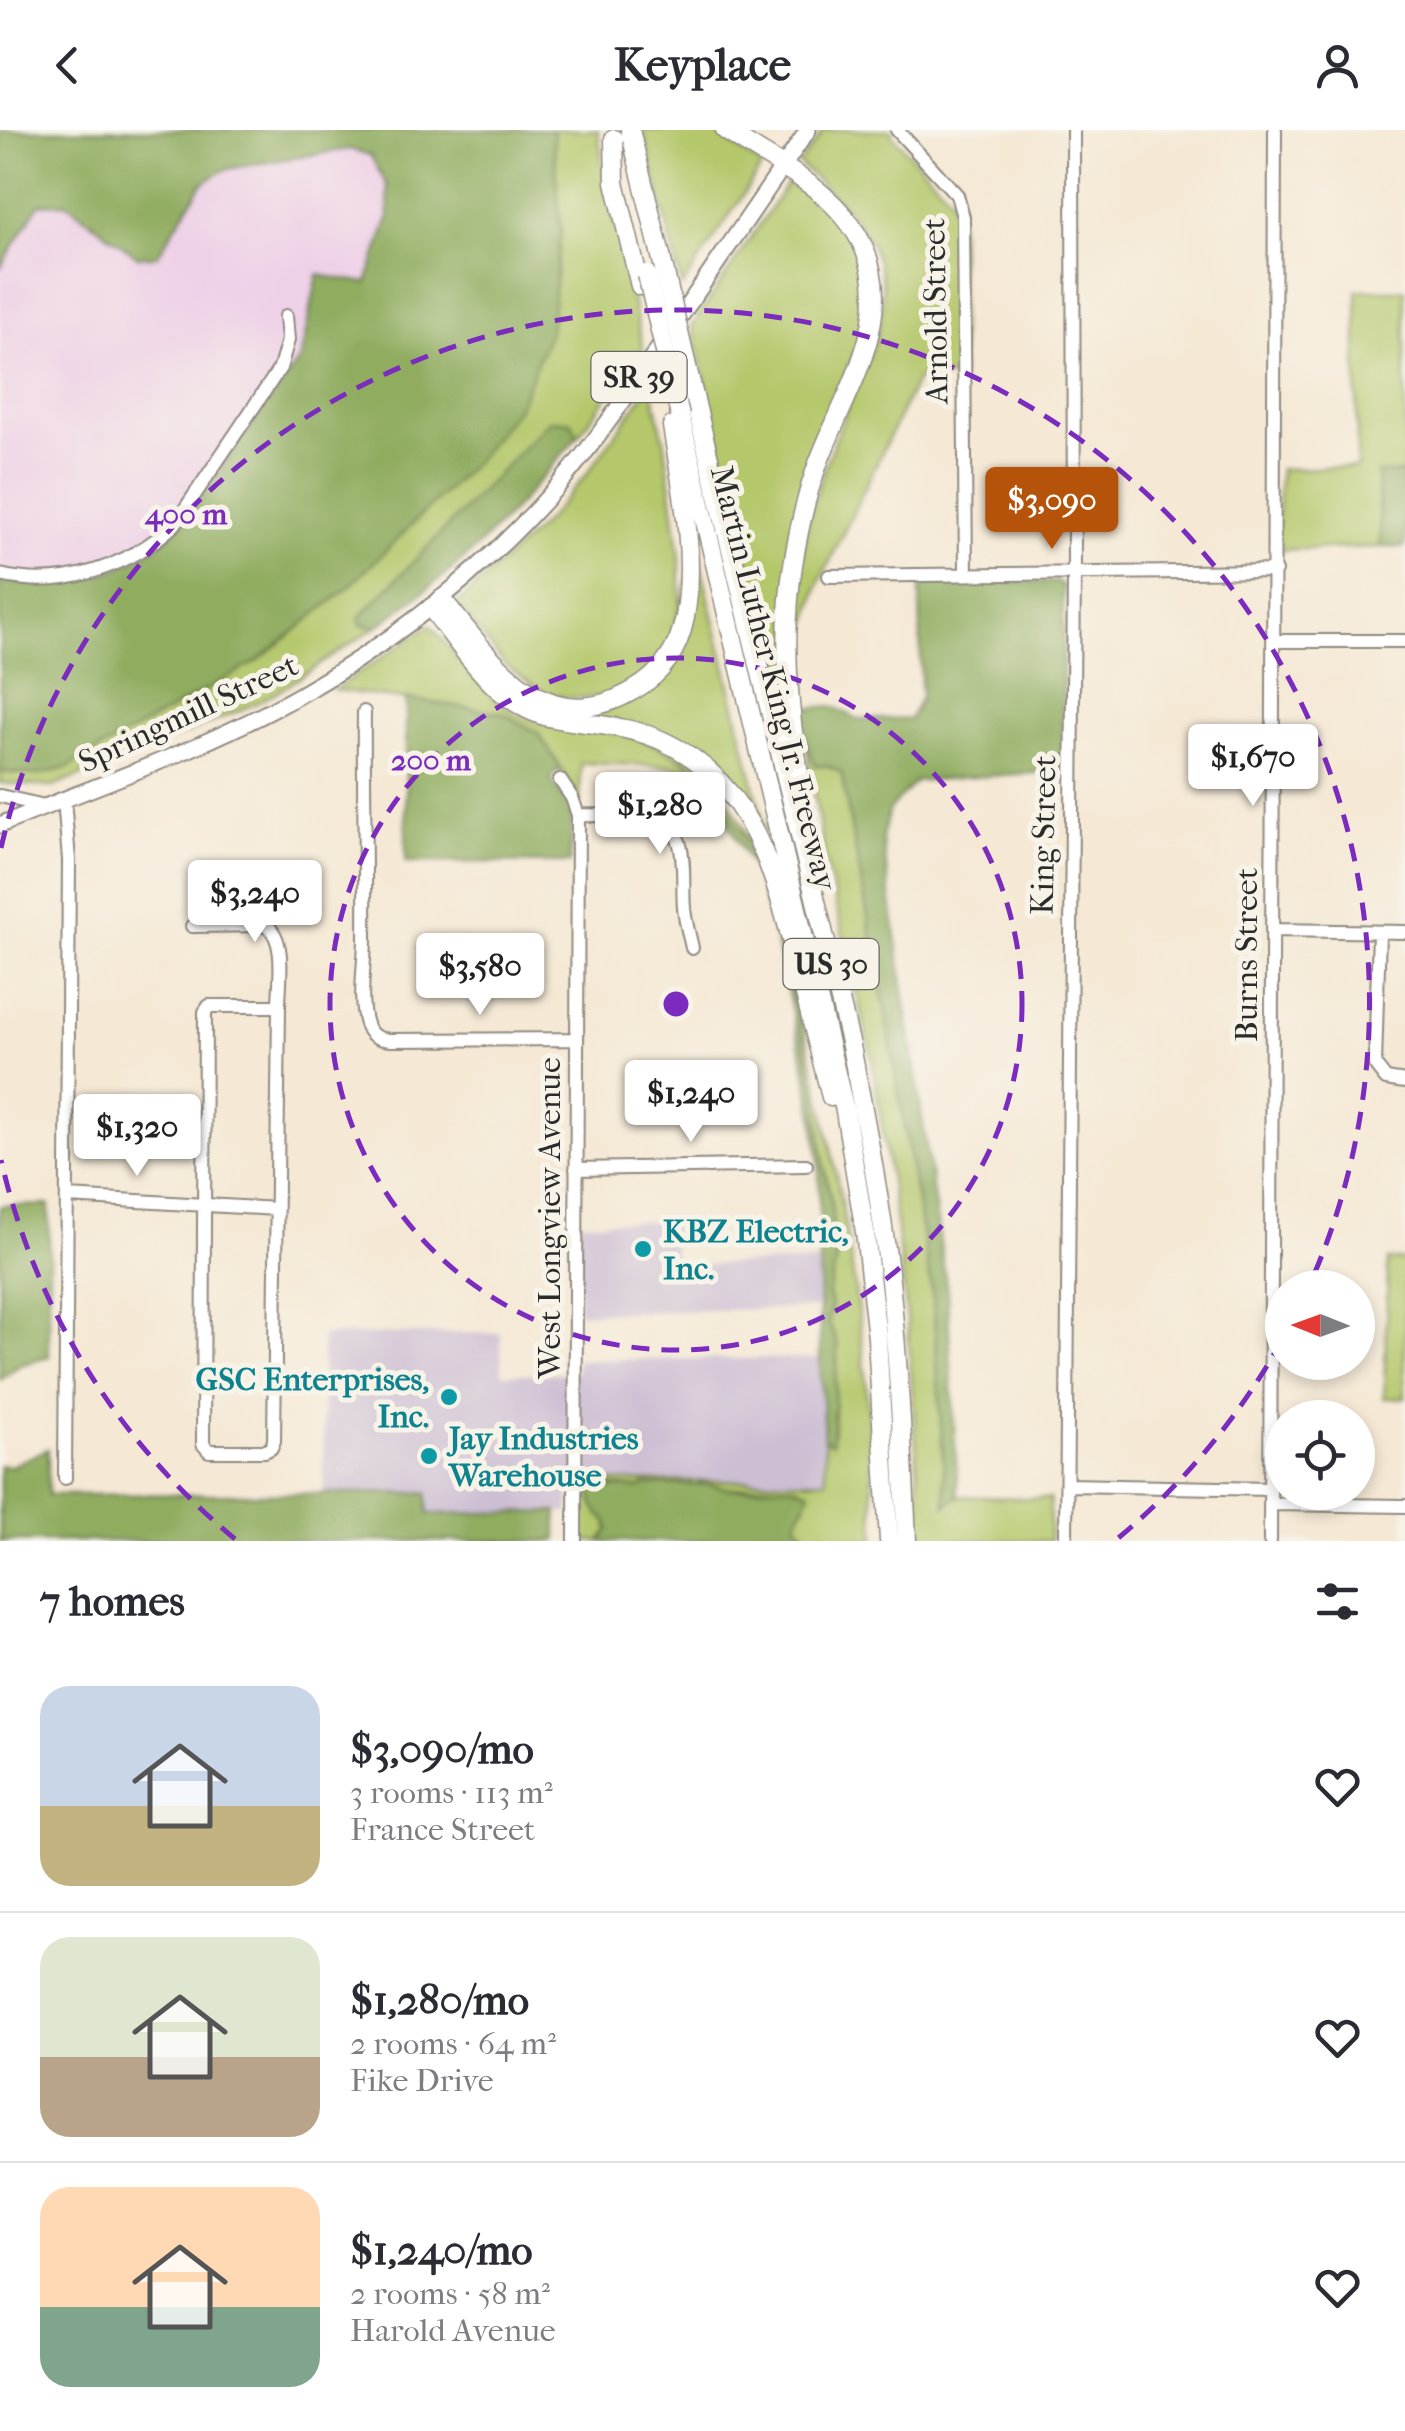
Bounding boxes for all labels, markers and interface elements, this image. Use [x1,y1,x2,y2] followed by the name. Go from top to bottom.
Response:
[40,38,95,93] icon: back
[1310,38,1365,93] icon: person
[614,39,791,92] text: Keyplace
[915,217,956,406] street label: Arnold Street
[592,352,686,402] road number: SR 39
[703,462,844,895] street label: Martin Luther King Jr. Freeway
[971,467,1133,552] pin: $3,090
[1007,481,1097,518] text: $3,090
[144,497,228,533] text: 400 m
[73,646,304,780] street label: Springmill Street
[1172,724,1334,809] pin: $1,670
[1210,738,1296,775] text: $1,670
[391,743,472,778] text: 200 m
[1024,754,1063,915] street label: King Street
[579,772,741,857] pin: $1,280
[617,786,703,823] text: $1,280
[174,860,336,945] pin: $3,240
[1228,867,1265,1042] street label: Burns Street
[210,874,300,911] text: $3,240
[399,933,561,1018] pin: $3,580
[784,939,878,989] road number: US 30
[438,947,522,984] text: $3,580
[658,986,694,1022] centre of rings
[531,1057,568,1380] street label: West Longview Avenue
[610,1060,772,1145] pin: $1,240
[647,1074,735,1111] text: $1,240
[56,1094,218,1179] pin: $1,320
[96,1108,178,1145] text: $1,320
[663,1213,849,1287] place label: KBZ Electric, Inc.
[632,1238,654,1260] marker: KBZ Electric, Inc.
[1265,1270,1375,1380] north arrow
[1265,1270,1375,1510] map controls
[196,1361,429,1435] place label: GSC Enterprises, Inc.
[438,1386,460,1408] marker: GSC Enterprises, Inc.
[1265,1400,1375,1510] button: locate
[446,1420,639,1494] place label: Jay Industries Warehouse
[418,1445,440,1467] marker: Jay Industries Warehouse
[1310,1574,1365,1629] icon: filters
[40,1577,185,1626] text: 7 homes
[350,1725,534,1774] text: $3,090/mo
[120,1726,240,1846] icon: home
[1310,1759,1365,1814] icon: heart
[350,1774,553,1811] text: 3 rooms · 113 m²
[350,1811,535,1848] text: France Street
[350,1976,529,2025] text: $1,280/mo
[120,1977,240,2097] icon: home
[1310,2010,1365,2065] icon: heart
[350,2025,556,2062] text: 2 rooms · 64 m²
[350,2062,493,2099] text: Fike Drive
[350,2226,533,2275] text: $1,240/mo
[120,2227,240,2347] icon: home
[1310,2260,1365,2315] icon: heart
[350,2275,550,2312] text: 2 rooms · 58 m²
[350,2312,556,2349] text: Harold Avenue

